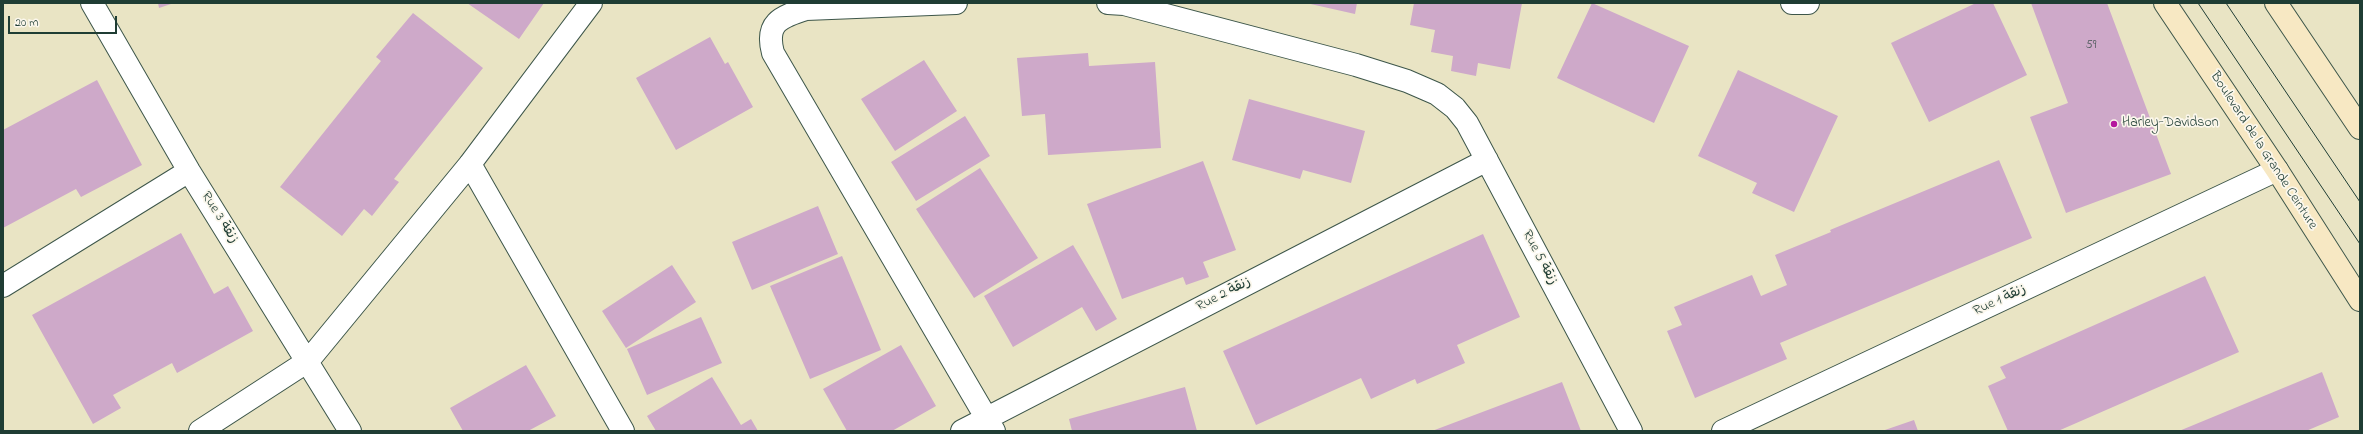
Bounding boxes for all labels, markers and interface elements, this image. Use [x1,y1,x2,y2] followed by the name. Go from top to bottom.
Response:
[10,8,119,34] scale bar
[15,14,38,32] text: 20 m
[2086,39,2096,53] house number: 59
[2206,69,2320,233] street label: Boulevard de la Grande Ceinture
[2122,116,2219,132] place label: Harley-Davidson
[2109,119,2119,129] marker: Harley-Davidson
[197,189,241,247] street label: Rue 3 زنقة
[1518,228,1560,288] street label: Rue 5 زنقة
[1194,274,1254,316] street label: Rue 2 زنقة
[1971,281,2029,321] street label: Rue 1 زنقة

